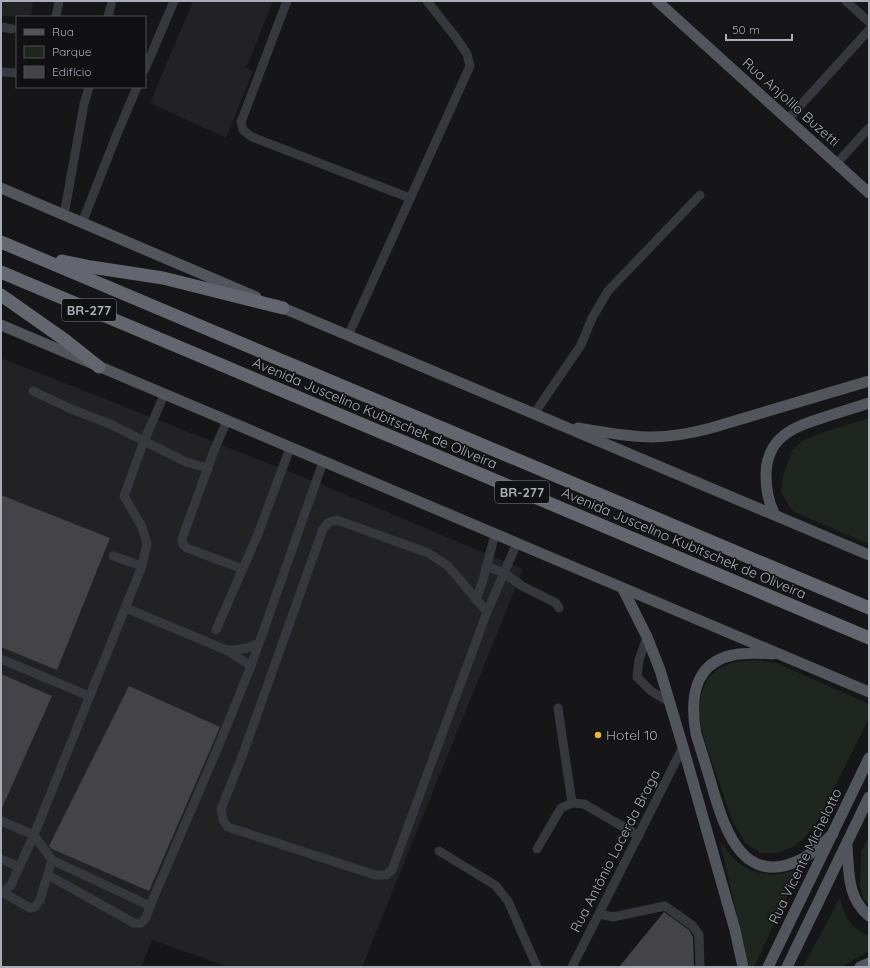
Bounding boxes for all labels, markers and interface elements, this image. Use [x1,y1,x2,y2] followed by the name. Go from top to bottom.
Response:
[16,16,146,88] legend
[726,16,792,42] scale bar
[732,22,760,37] text: 50 m
[52,24,74,39] text: Rua
[52,44,92,59] text: Parque
[739,54,843,150] street label: Rua Anjolilo Buzetti
[52,64,92,79] text: Edifício
[62,299,116,321] road number: BR-277
[250,353,500,473] street label: Avenida Juscelino Kubitschek de Oliveira
[495,481,549,503] road number: BR-277
[559,483,809,603] street label: Avenida Juscelino Kubitschek de Oliveira
[606,726,658,744] place label: Hotel 10
[593,730,603,740] marker: Hotel 10
[566,767,664,935] street label: Rua Antônio Lacerda Braga
[764,785,846,927] street label: Rua Vicente Michelotto

